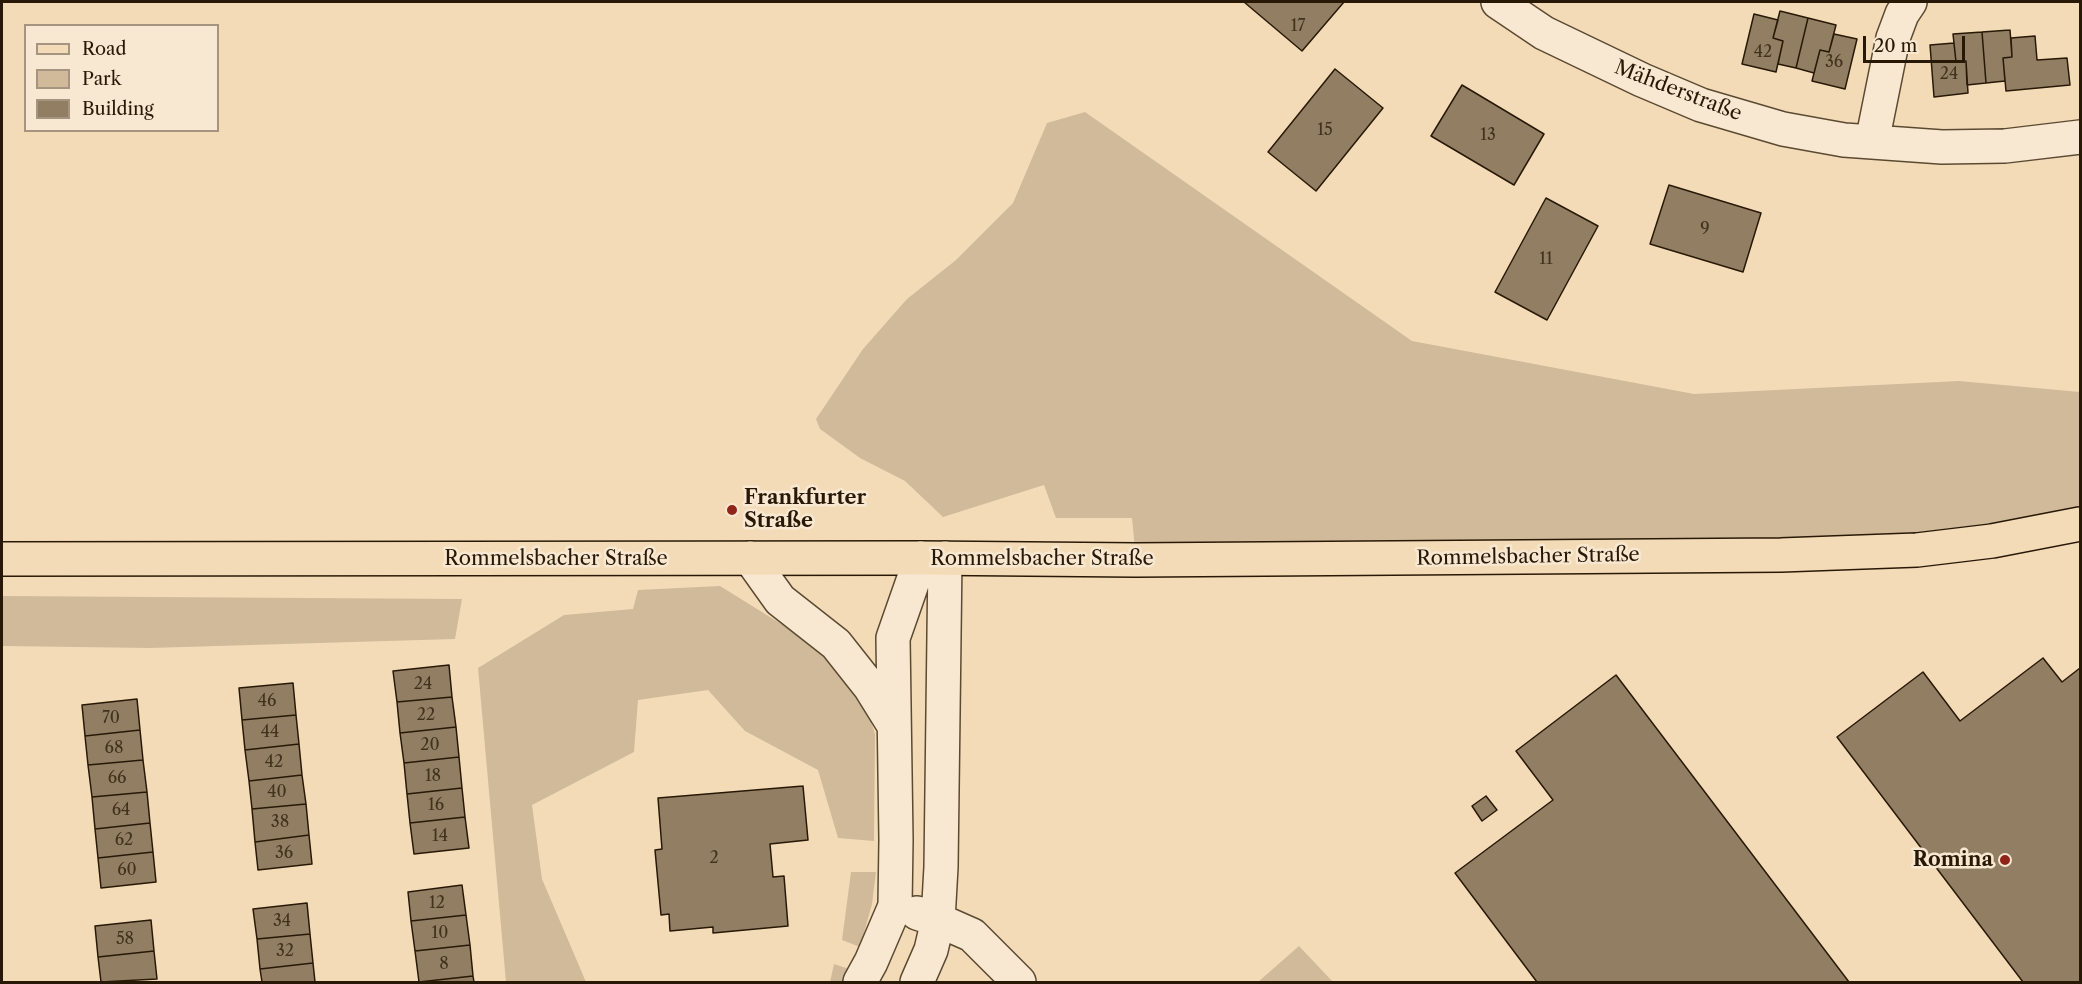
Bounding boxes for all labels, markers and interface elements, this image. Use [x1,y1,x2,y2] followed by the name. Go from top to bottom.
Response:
[1291,16,1305,36] house number: 17
[24,24,219,132] legend
[1866,24,1968,62] scale bar
[1874,35,1917,57] text: 20 m
[82,38,127,60] text: Road
[1754,42,1772,62] house number: 42
[1825,52,1843,72] house number: 36
[1611,56,1745,126] street label: Mähderstraße
[1940,64,1958,84] house number: 24
[82,68,121,90] text: Park
[82,98,154,120] text: Building
[1317,120,1333,140] house number: 15
[1480,125,1496,145] house number: 13
[1700,219,1710,239] house number: 9
[1539,249,1553,269] house number: 11
[744,486,866,533] place label: Frankfurter Straße
[725,503,739,517] marker: Frankfurter Straße
[1416,543,1640,571] street label: Rommelsbacher Straße
[444,547,668,571] street label: Rommelsbacher Straße
[930,547,1154,571] street label: Rommelsbacher Straße
[414,674,432,694] house number: 24
[258,691,276,711] house number: 46
[417,705,435,725] house number: 22
[102,708,120,728] house number: 70
[261,722,279,742] house number: 44
[420,735,440,755] house number: 20
[105,738,123,758] house number: 68
[265,752,283,772] house number: 42
[425,766,441,786] house number: 18
[108,768,126,788] house number: 66
[267,782,287,802] house number: 40
[428,795,444,815] house number: 16
[112,800,130,820] house number: 64
[271,812,289,832] house number: 38
[432,826,448,846] house number: 14
[115,830,133,850] house number: 62
[275,843,293,863] house number: 36
[709,848,719,868] house number: 2
[1913,848,1993,872] place label: Romina
[1998,853,2012,867] marker: Romina
[117,860,137,880] house number: 60
[429,893,445,913] house number: 12
[273,911,291,931] house number: 34
[432,923,448,943] house number: 10
[116,929,134,949] house number: 58
[276,941,294,961] house number: 32
[439,954,449,974] house number: 8

